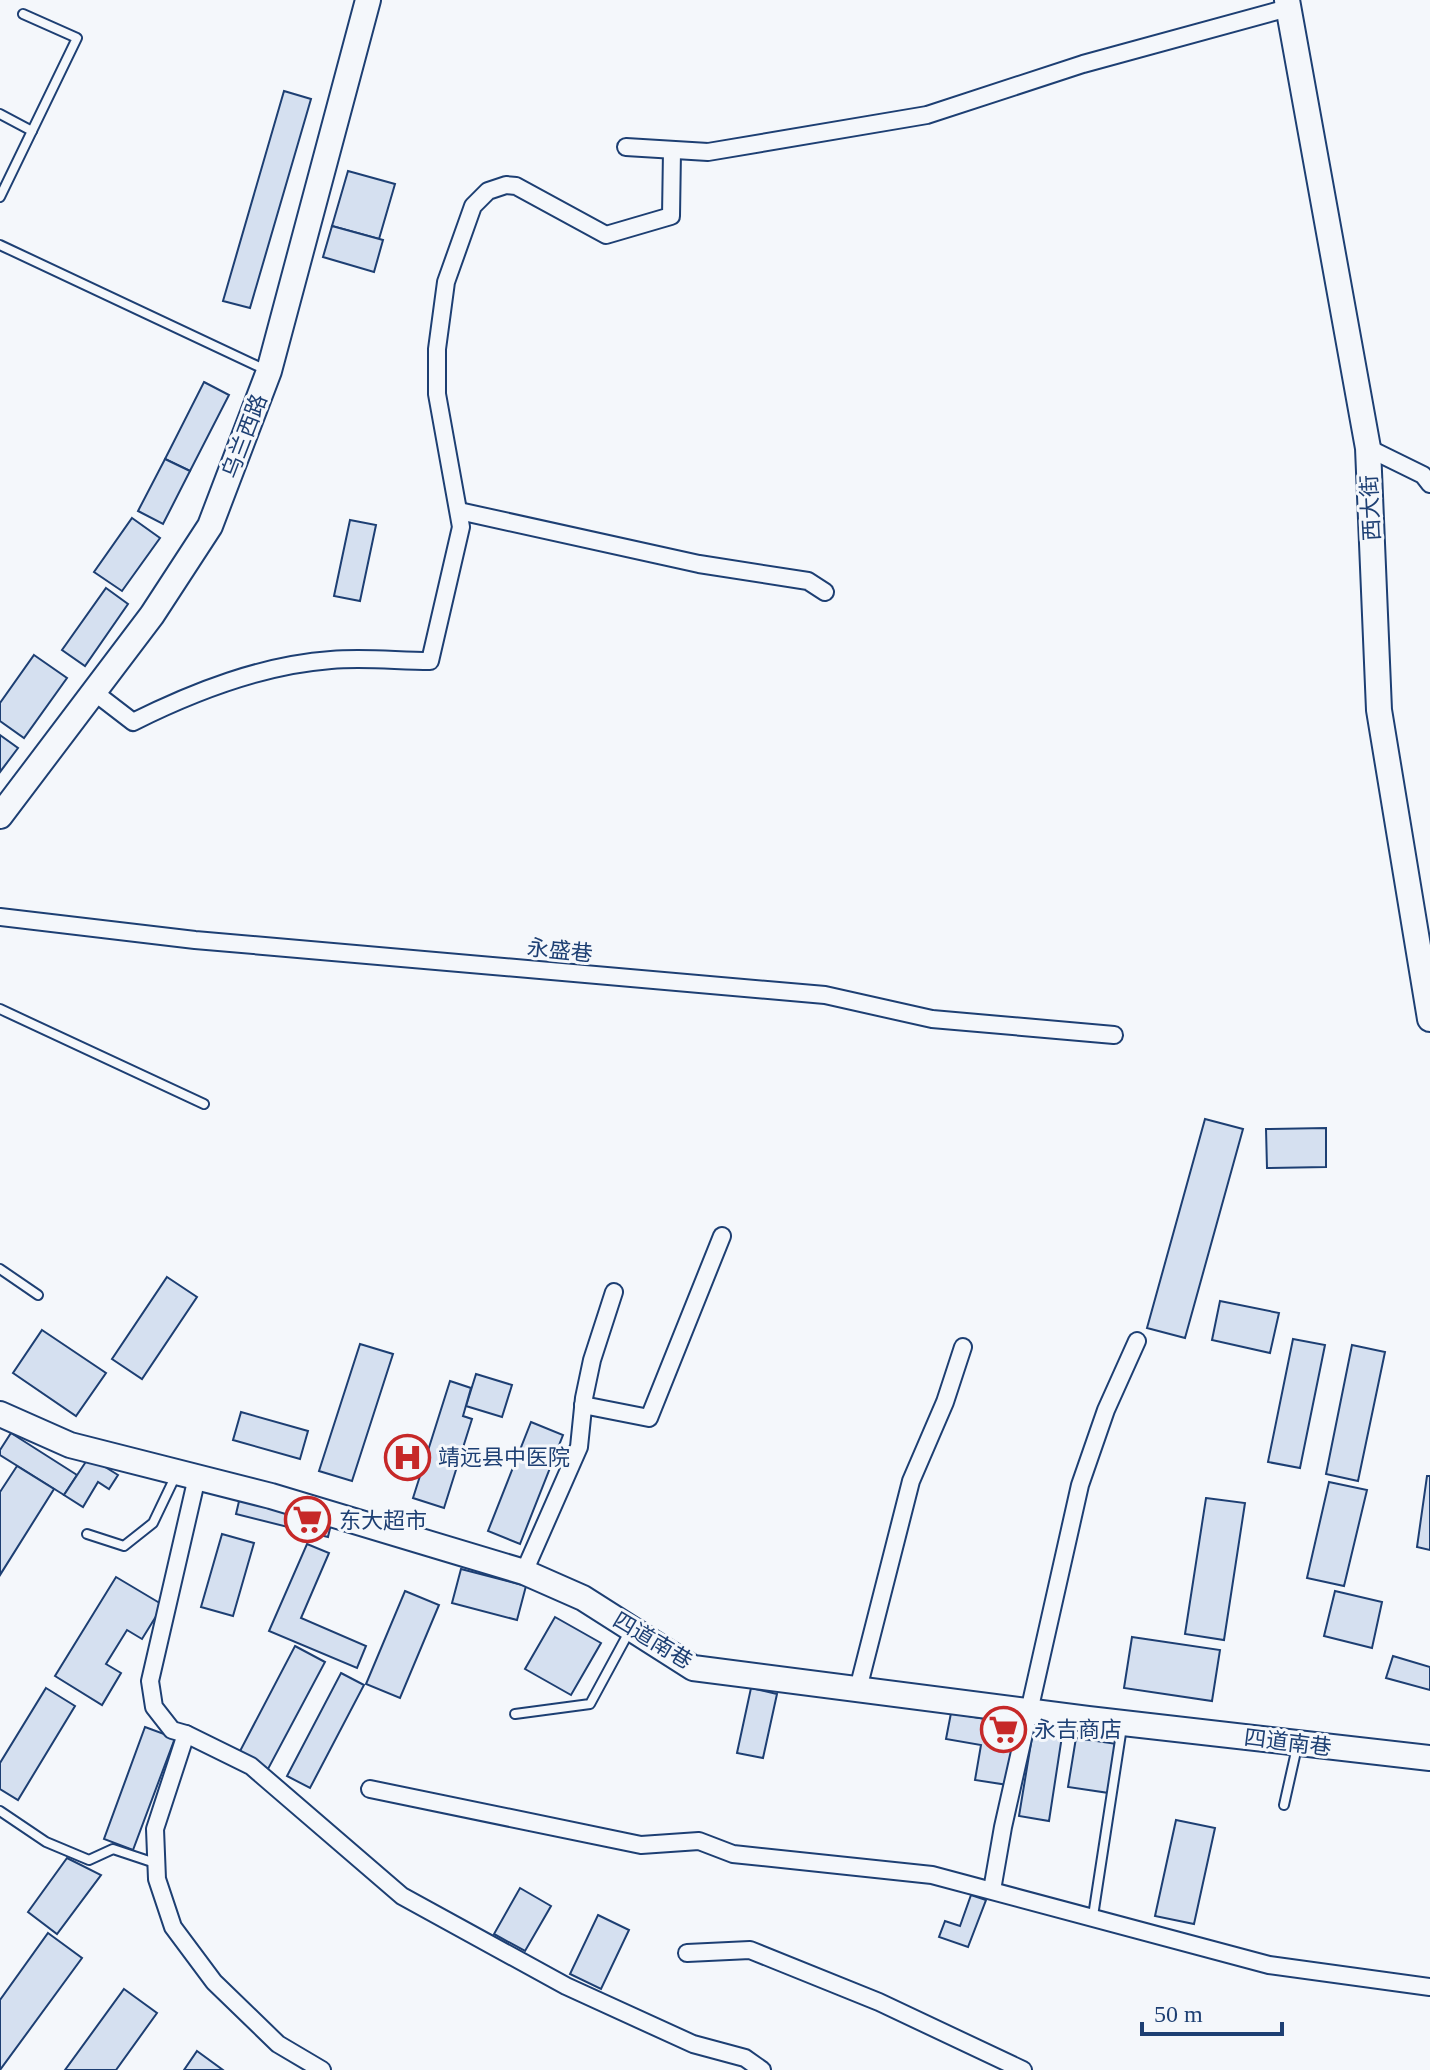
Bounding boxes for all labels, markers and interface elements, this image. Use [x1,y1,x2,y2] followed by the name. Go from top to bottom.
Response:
[217,391,272,482] street label: 乌兰西路
[1356,474,1385,542] street label: 西大街
[526,935,594,966] street label: 永盛巷
[383,1433,431,1481] hospital icon: 靖远县中医院
[438,1445,570,1470] place label: 靖远县中医院
[284,1496,332,1544] supermarket icon: 东大超市
[339,1508,427,1533] place label: 东大超市
[609,1607,697,1674] street label: 四道南巷
[979,1705,1027,1753] supermarket icon: 永吉商店
[1034,1717,1122,1742] place label: 永吉商店
[1243,1725,1333,1760] street label: 四道南巷
[1142,1986,1282,2036] scale bar
[1154,2001,1203,2027] text: 50 m

